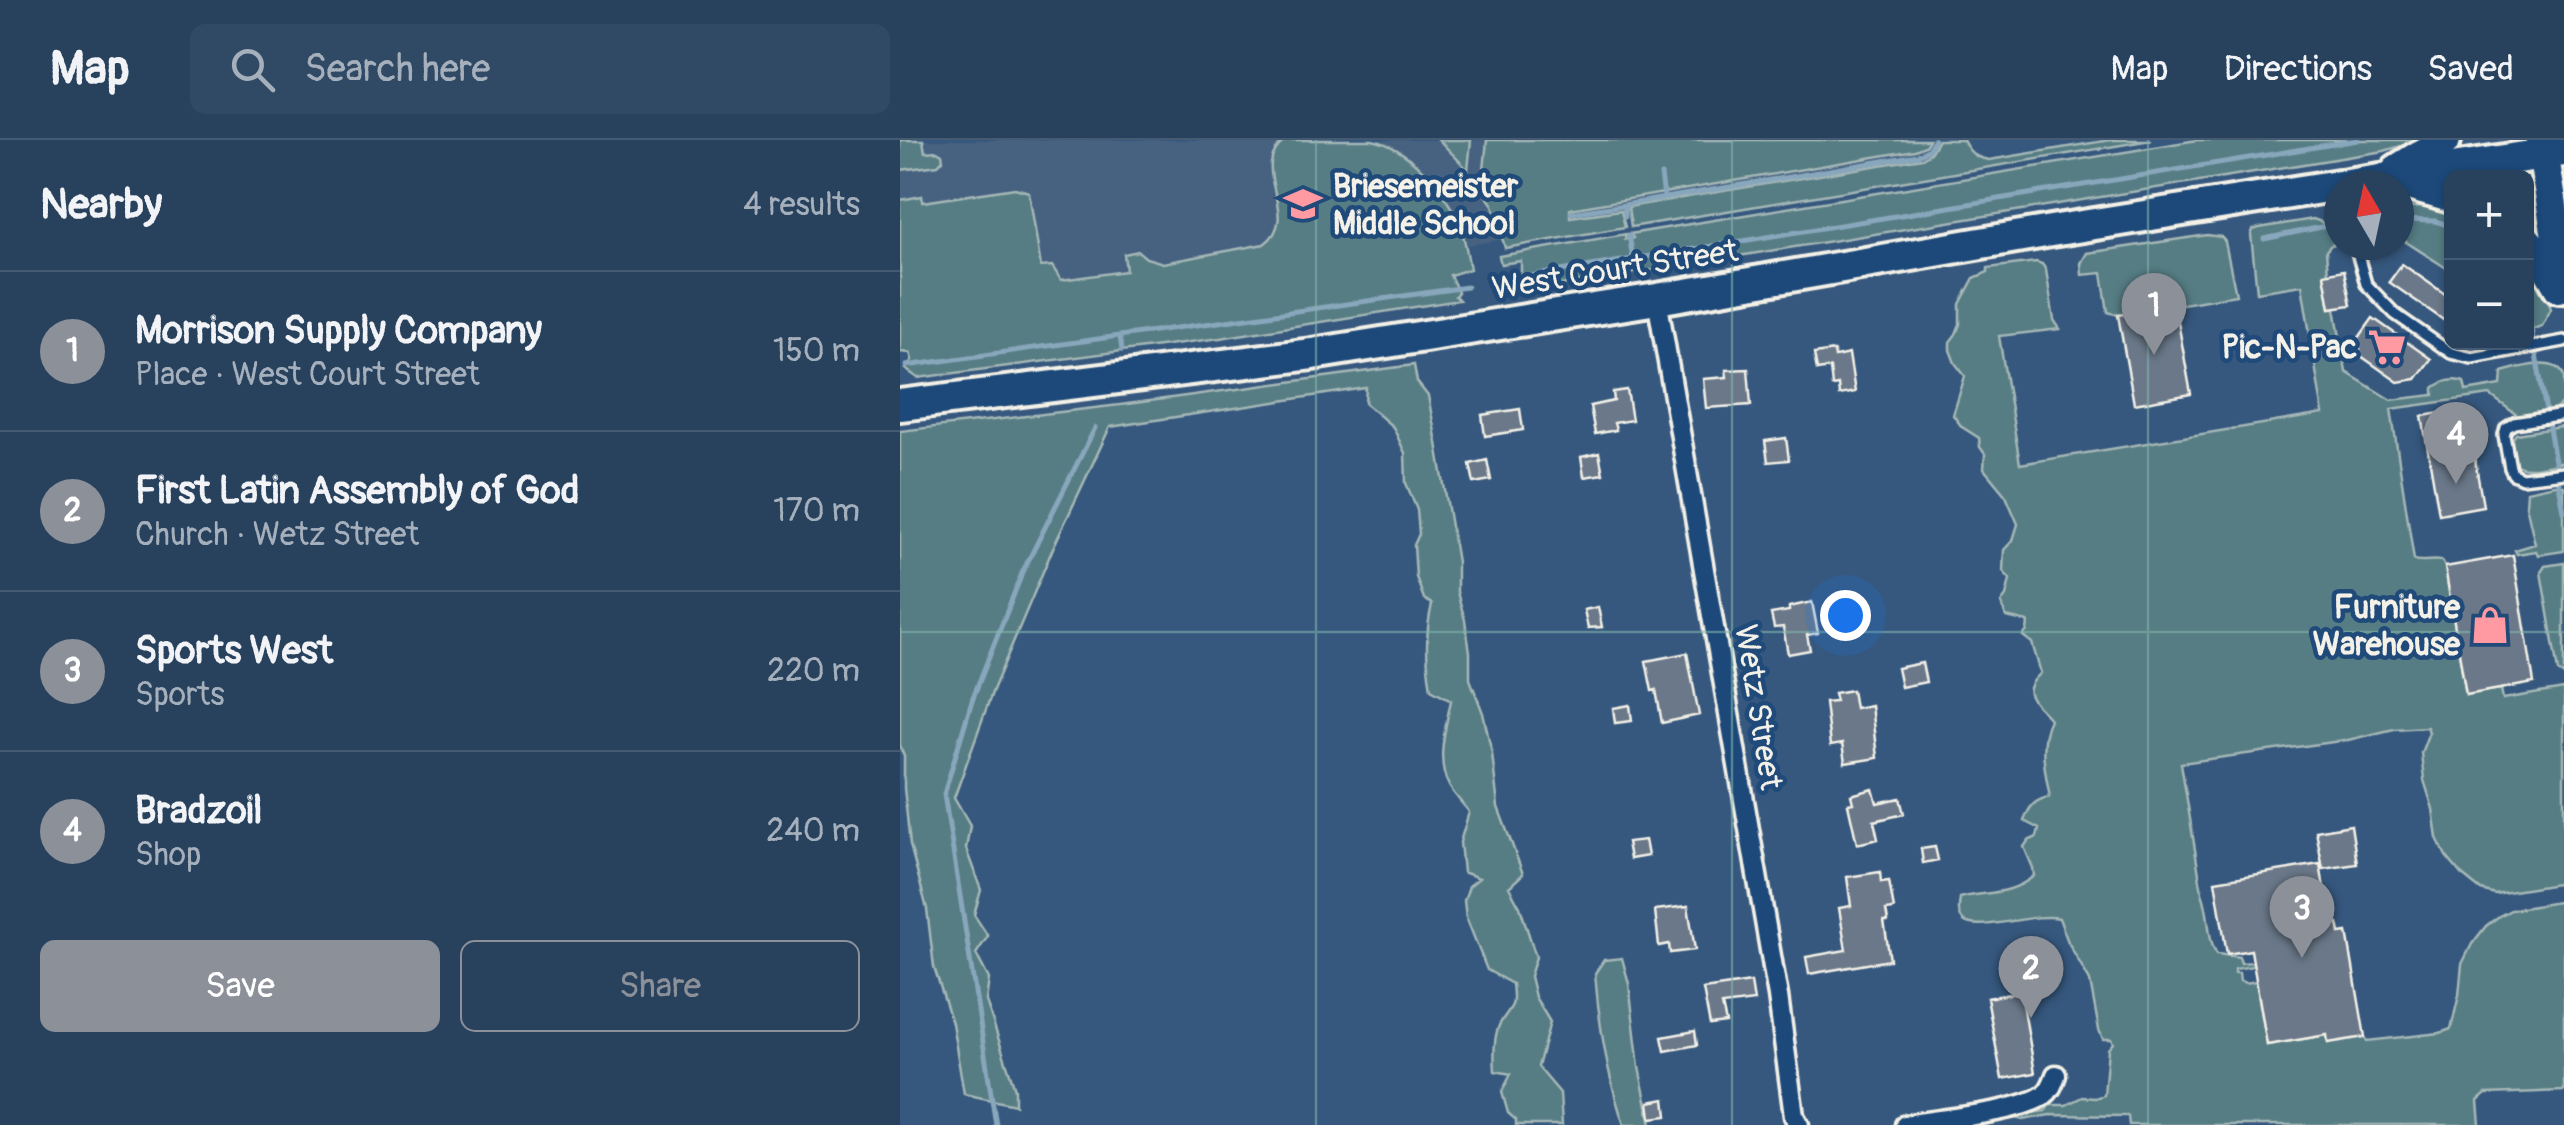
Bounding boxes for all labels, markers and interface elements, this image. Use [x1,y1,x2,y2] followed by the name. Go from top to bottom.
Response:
[190,24,890,114] search box
[50,39,130,99] text: Map
[225,42,280,97] icon: search
[305,45,490,93] text: Search here
[2111,47,2169,91] text: Map
[2224,47,2372,91] text: Directions
[2427,47,2514,91] text: Saved
[1333,167,1519,244] place label: Briesemeister Middle School
[2324,170,2414,260] north arrow
[2444,170,2534,350] map controls
[2444,170,2534,260] button: +
[40,179,162,231] text: Nearby
[1282,183,1324,225] school or university icon: Briesemeister Middle School
[743,185,860,225] text: 4 results
[1489,231,1741,309] street label: West Court Street
[2444,260,2534,350] button: −
[2122,272,2186,355] pin: 1
[135,307,542,355] text: Morrison Supply Company
[2366,326,2408,368] supermarket icon: Pic-N-Pac
[2222,328,2357,368] place label: Pic-N-Pac
[66,331,79,371] text: 1
[773,331,860,371] text: 150 m
[135,355,480,395] text: Place · West Court Street
[2424,402,2488,484] pin: 4
[135,467,579,515] text: First Latin Assembly of God
[64,491,81,531] text: 2
[773,491,860,531] text: 170 m
[135,515,419,555] text: Church · Wetz Street
[2313,588,2461,665] place label: Furniture Warehouse
[1820,590,1871,641] your location
[2469,604,2511,646] shop icon: Furniture Warehouse
[1725,622,1791,793] street label: Wetz Street
[135,627,333,675] text: Sports West
[64,651,81,691] text: 3
[767,651,860,691] text: 220 m
[135,675,225,715] text: Sports
[135,787,262,835] text: Bradzoil
[63,811,82,851] text: 4
[766,811,860,851] text: 240 m
[135,835,201,875] text: Shop
[2270,876,2334,958] pin: 3
[1998,936,2064,1018] pin: 2
[40,940,440,1032] button: Save
[460,940,860,1032] button: Share

